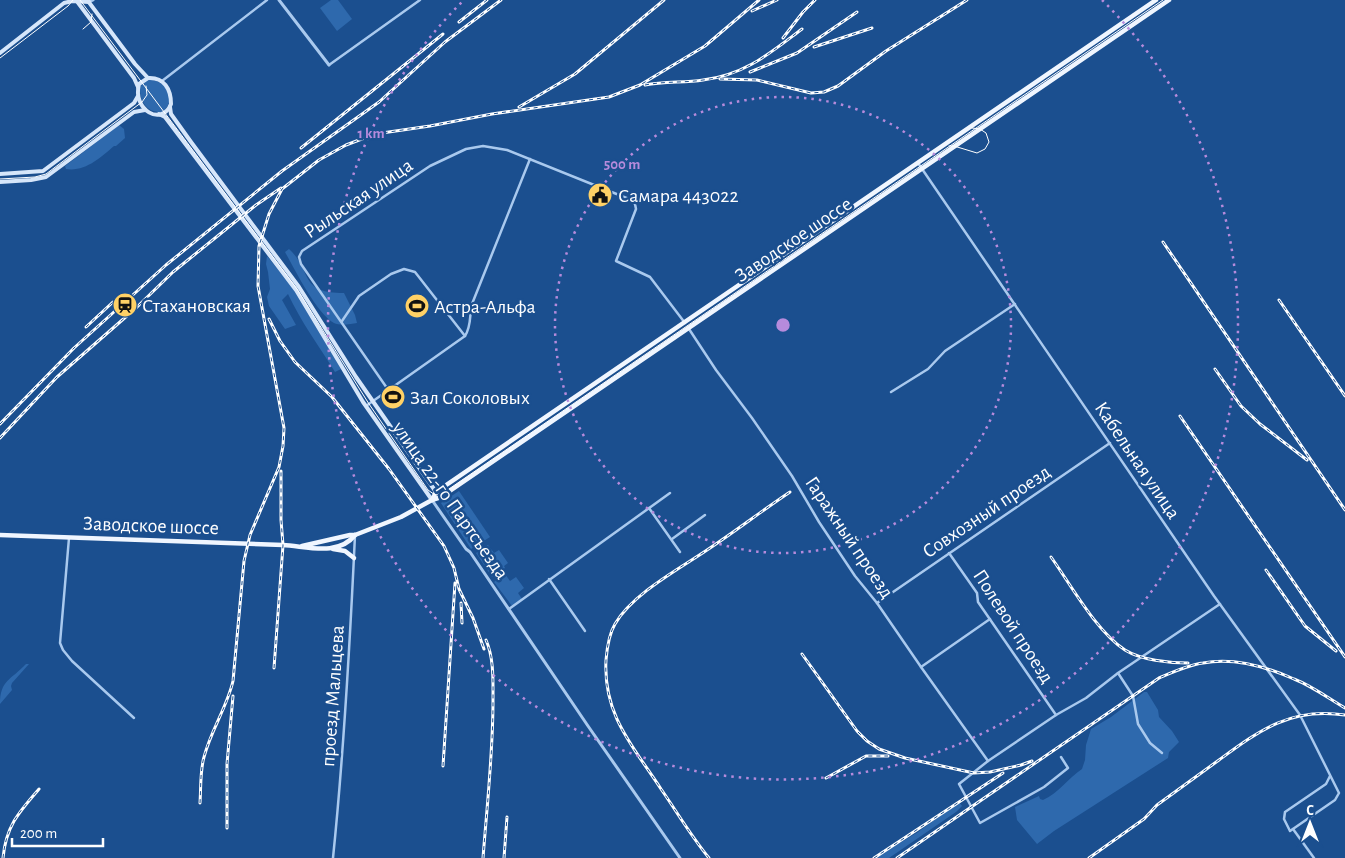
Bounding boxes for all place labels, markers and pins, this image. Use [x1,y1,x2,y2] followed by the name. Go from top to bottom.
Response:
[587,182,613,208] public building icon: Самара 443022
[618,186,738,206] place label: Самара 443022
[112,292,138,318] station icon: Стахановская
[404,293,430,319] sports icon: Астра-Альфа
[142,296,251,316] place label: Стахановская
[434,297,536,317] place label: Астра-Альфа
[774,316,792,334] centre of rings
[380,384,406,410] sports icon: Зал Соколовых
[410,388,530,408] place label: Зал Соколовых

